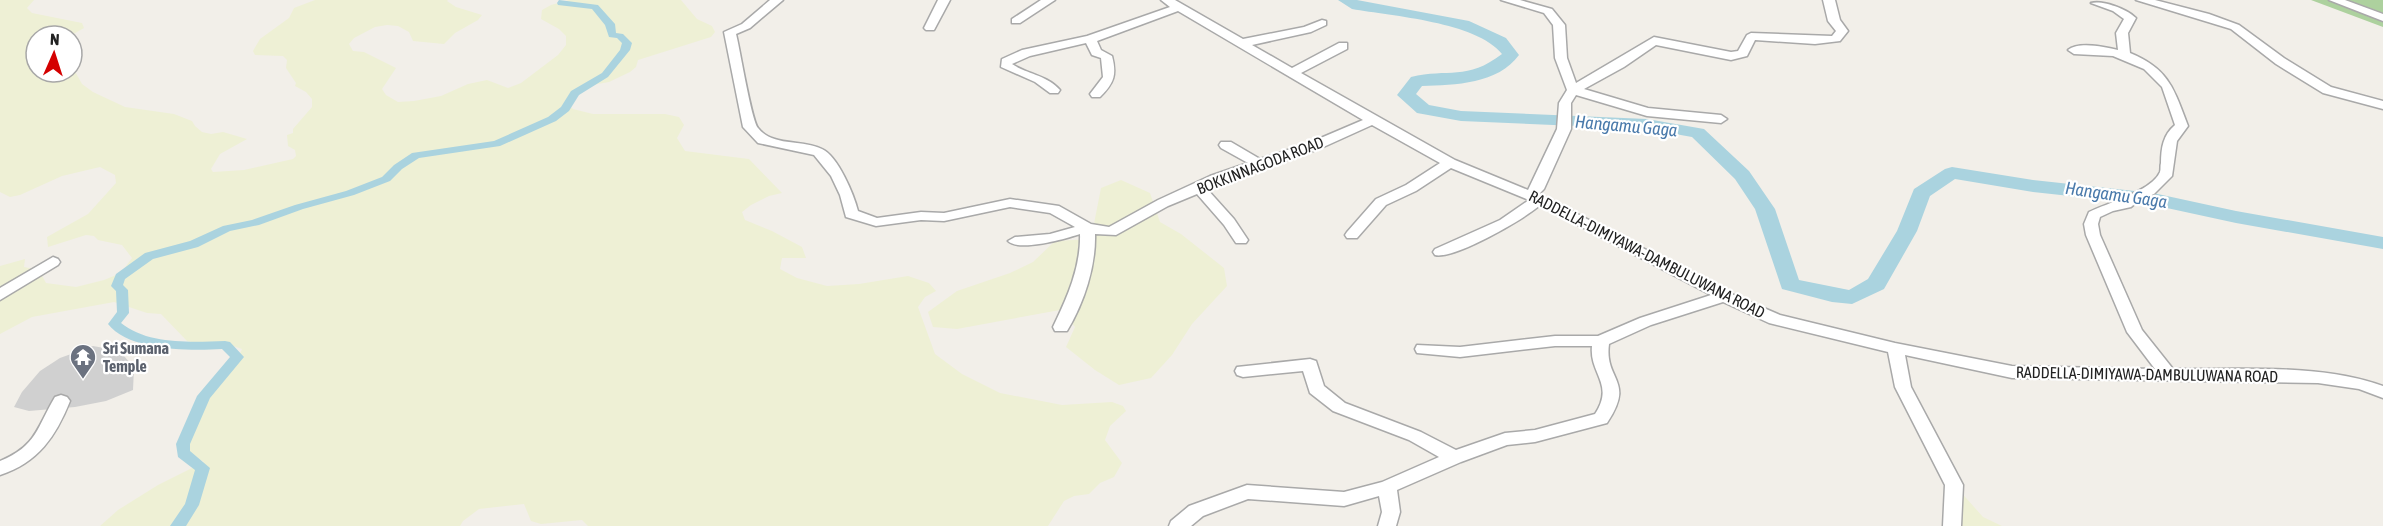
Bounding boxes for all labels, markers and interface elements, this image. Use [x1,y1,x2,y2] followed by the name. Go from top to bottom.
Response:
[24,24,84,84] north arrow
[50,30,60,48] text: N
[1574,111,1679,140] water label: Hangamu Gaga
[1194,133,1326,197] street label: BOKKINNAGODA ROAD
[2064,177,2169,212] water label: Hangamu Gaga
[1526,186,1768,322] street label: RADDELLA-DIMIYAWA-DAMBULUWANA ROAD
[103,339,169,375] place label: Sri Sumana Temple
[68,342,98,380] temple icon: Sri Sumana Temple
[2016,363,2278,385] street label: RADDELLA-DIMIYAWA-DAMBULUWANA ROAD

